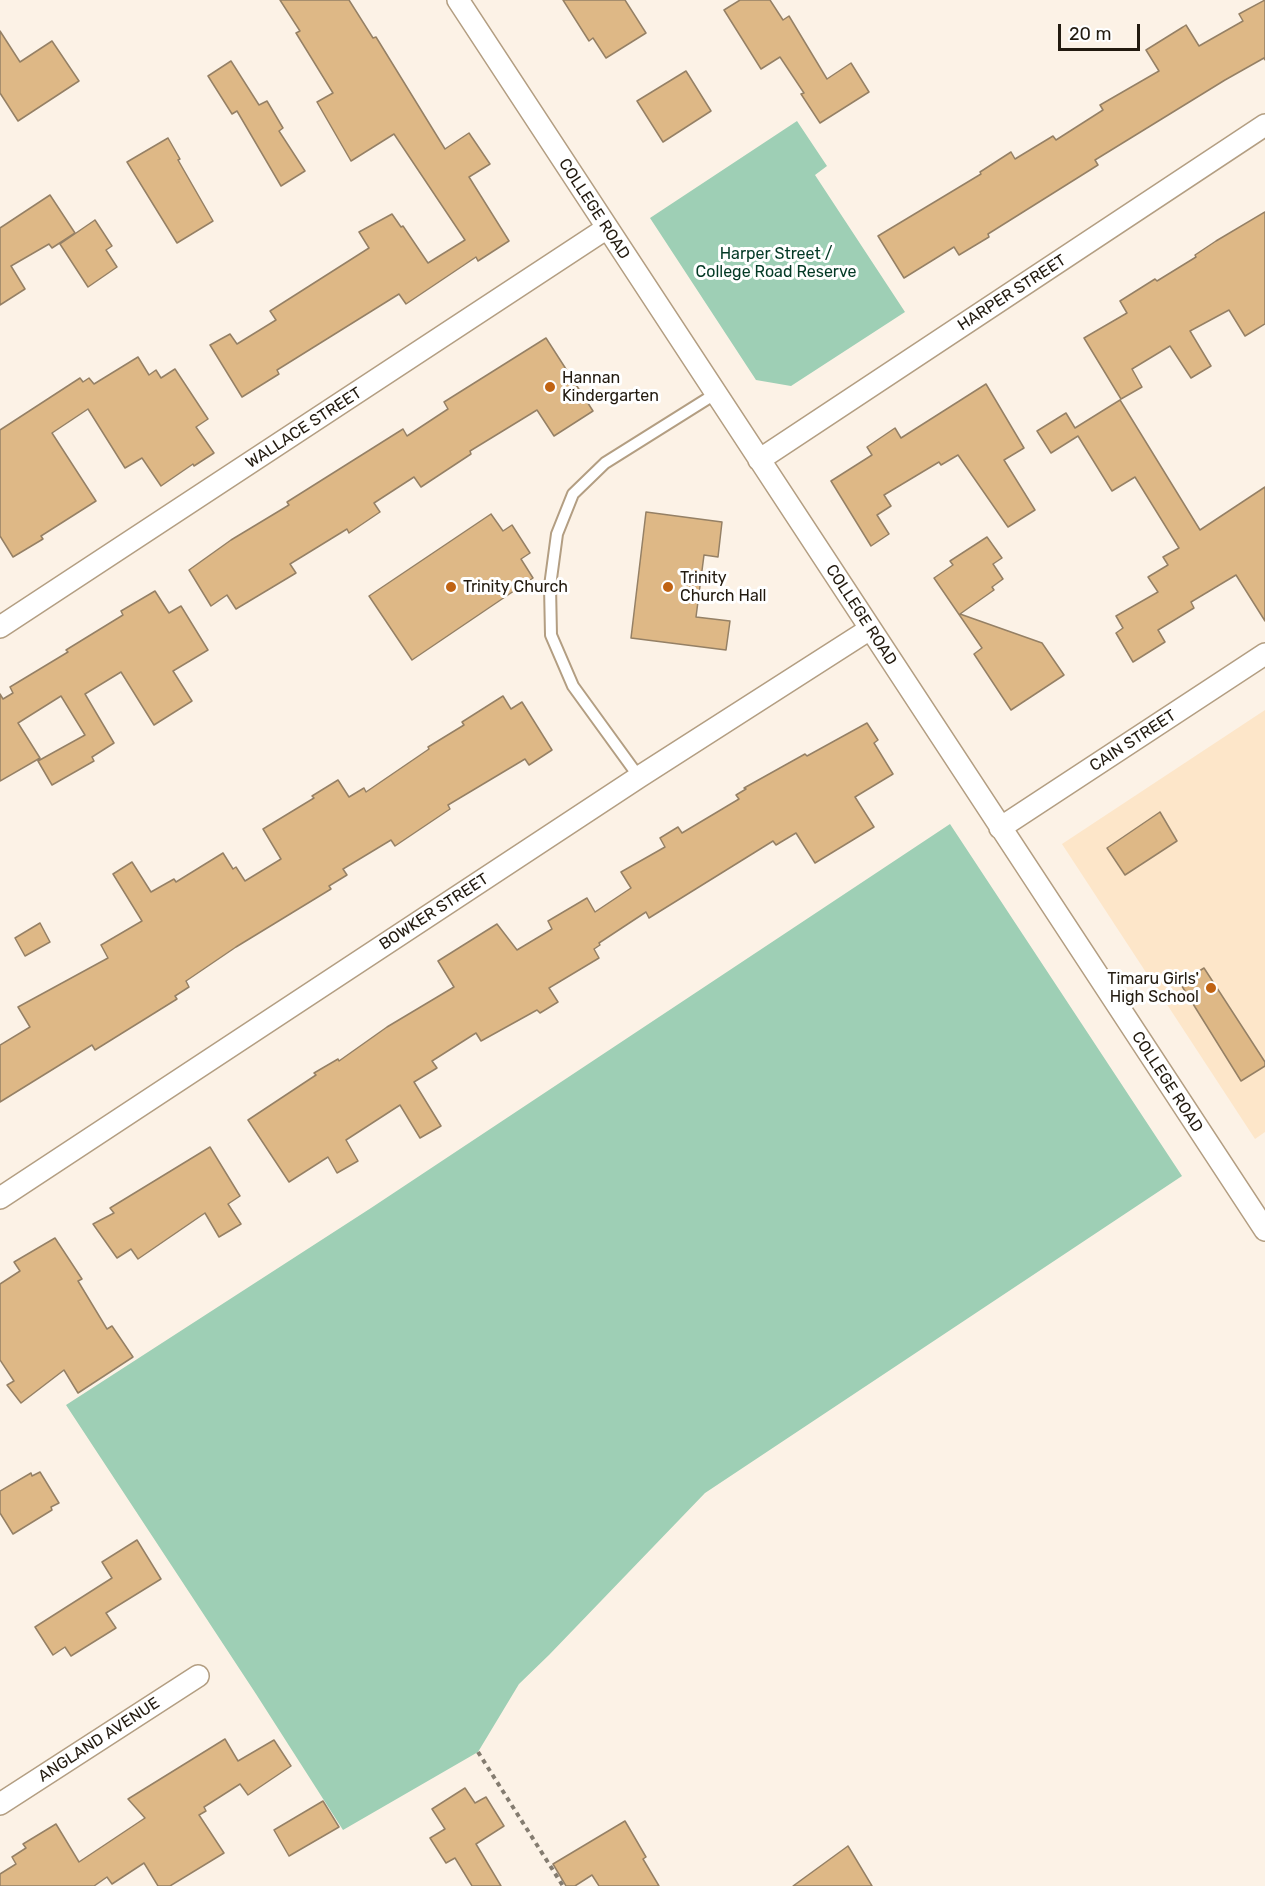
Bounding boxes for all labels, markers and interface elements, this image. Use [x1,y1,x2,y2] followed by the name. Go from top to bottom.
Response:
[1061,12,1144,50] scale bar
[1069,23,1111,45] text: 20 m
[554,155,634,263] street label: COLLEGE ROAD
[696,244,856,282] park label: Harper Street / College Road Reserve
[954,251,1070,335] street label: HARPER STREET
[562,368,659,406] place label: Hannan Kindergarten
[543,380,557,394] marker: Hannan Kindergarten
[243,383,365,473] street label: WALLACE STREET
[821,561,901,669] street label: COLLEGE ROAD
[680,568,766,606] place label: Trinity Church Hall
[463,577,568,597] place label: Trinity Church
[444,580,458,594] marker: Trinity Church
[661,580,675,594] marker: Trinity Church Hall
[1086,706,1180,776] street label: CAIN STREET
[376,870,492,954] street label: BOWKER STREET
[1107,969,1199,1007] place label: Timaru Girls' High School
[1204,981,1218,995] marker: Timaru Girls' High School
[1127,1028,1207,1136] street label: COLLEGE ROAD
[35,1694,163,1786] street label: ANGLAND AVENUE

